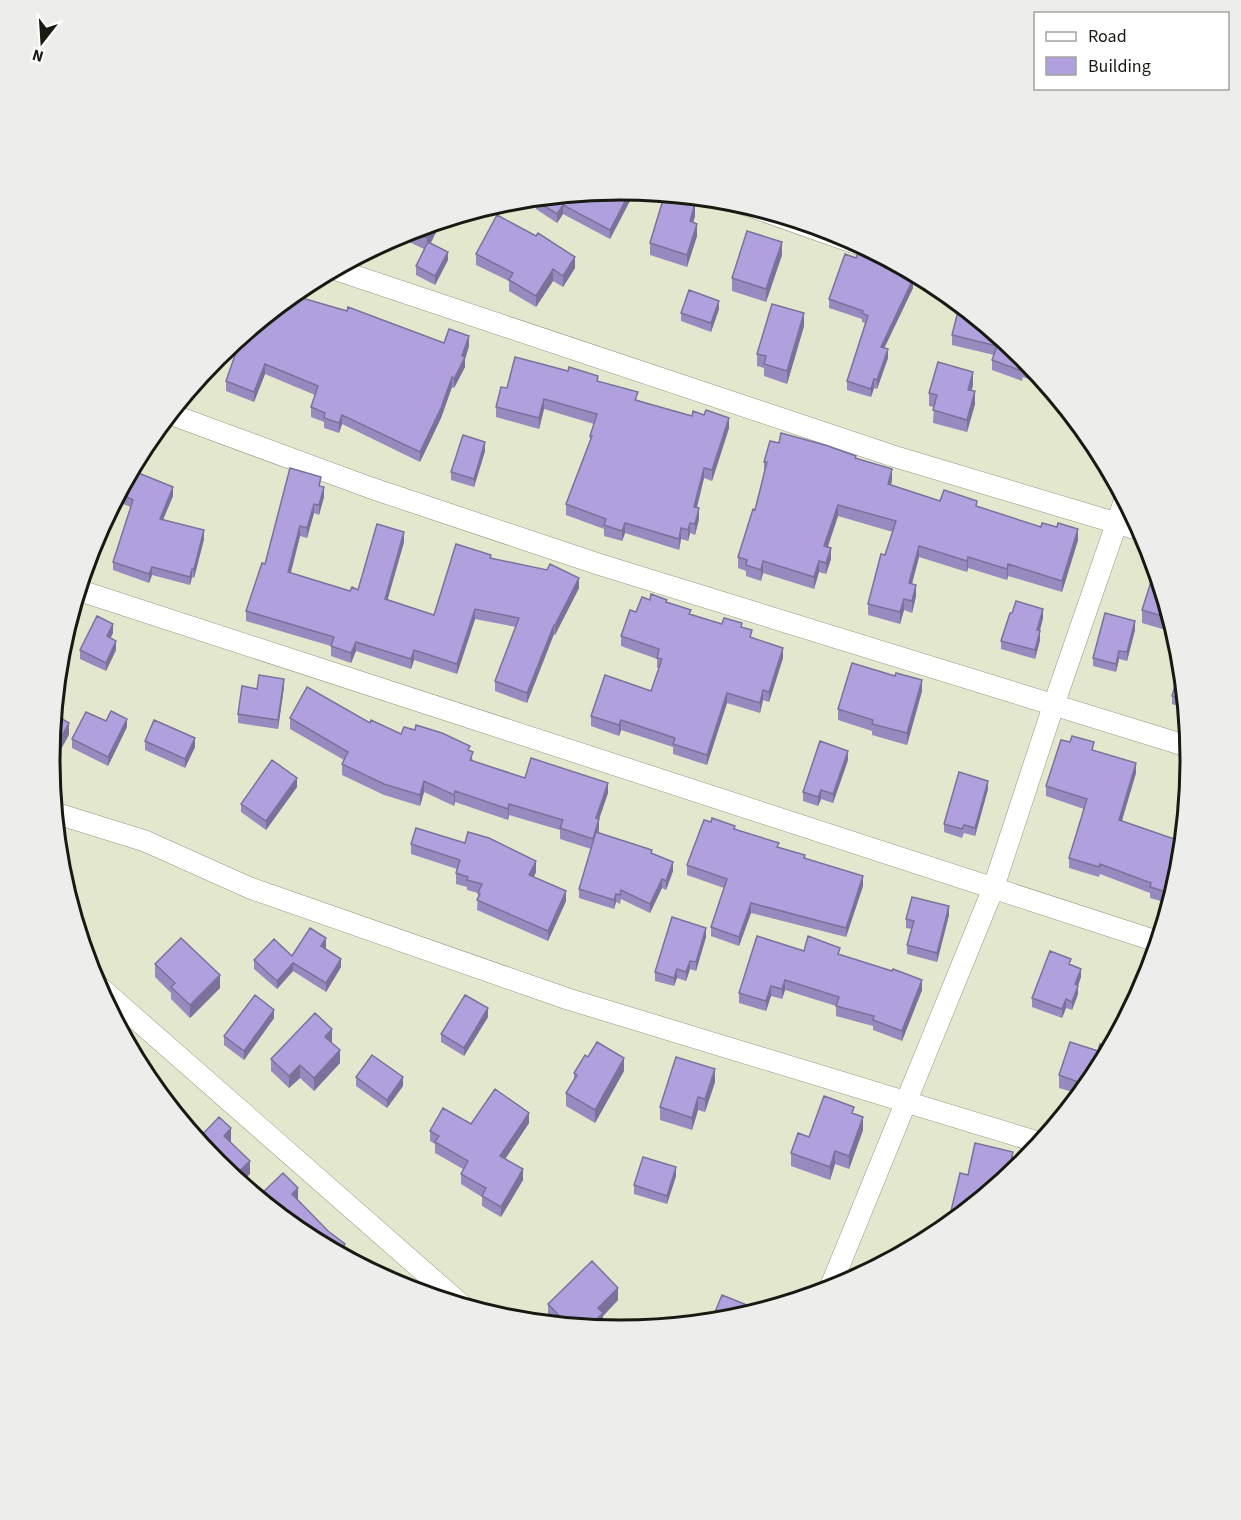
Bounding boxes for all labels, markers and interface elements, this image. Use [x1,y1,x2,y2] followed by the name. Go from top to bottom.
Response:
[12,12,72,72] north arrow
[1034,12,1229,90] legend
[1088,24,1127,49] text: Road
[30,43,46,67] text: N
[1088,54,1151,79] text: Building

